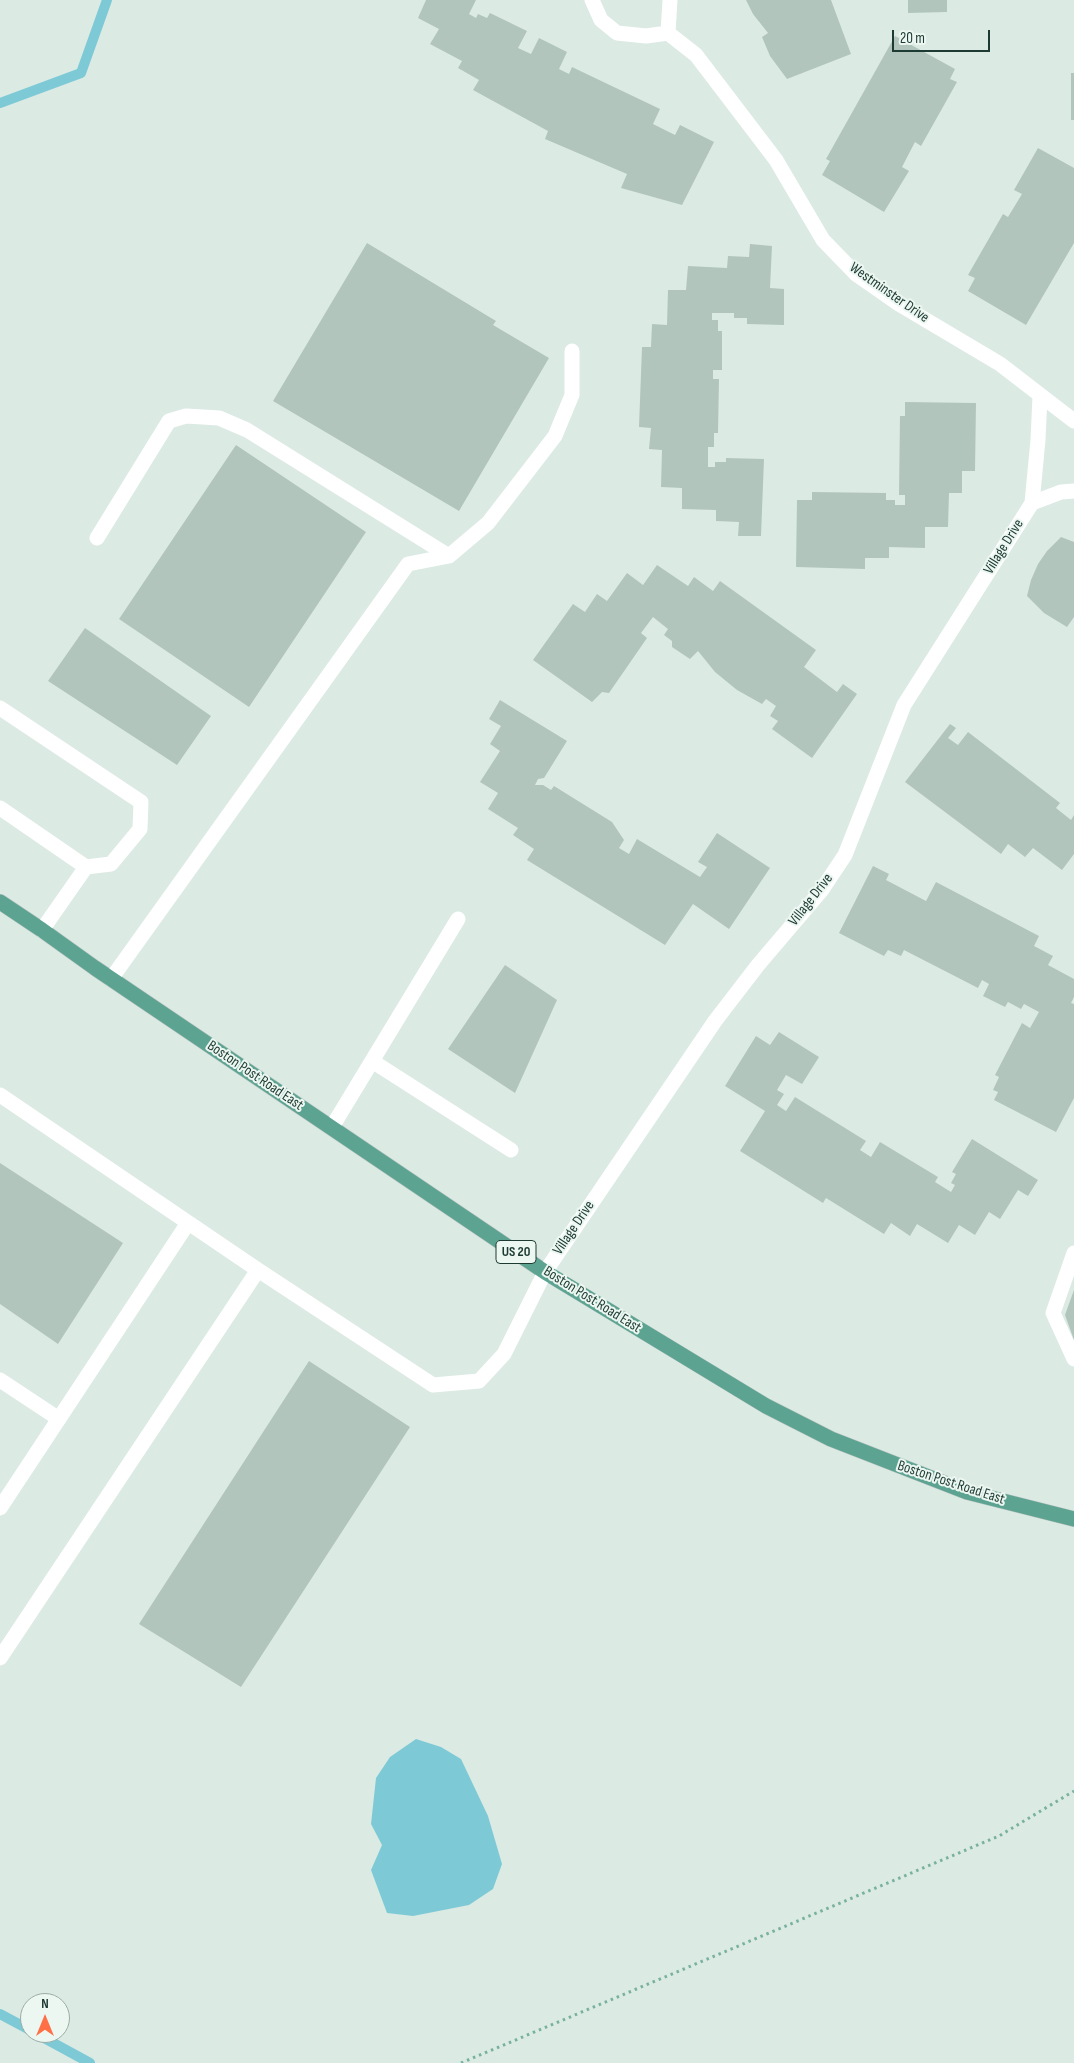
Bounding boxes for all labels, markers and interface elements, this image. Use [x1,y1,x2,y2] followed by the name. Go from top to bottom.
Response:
[894,20,992,52] scale bar
[900,29,925,48] text: 20 m
[846,259,932,327] street label: Westminster Drive
[980,516,1028,578] street label: Village Drive
[785,870,837,930] street label: Village Drive
[204,1037,306,1115] street label: Boston Post Road East
[549,1198,599,1258] street label: Village Drive
[496,1240,536,1264] road number: US 20
[540,1263,644,1337] street label: Boston Post Road East
[895,1457,1007,1509] street label: Boston Post Road East
[20,1993,70,2043] north arrow
[41,1995,49,2012] text: N

